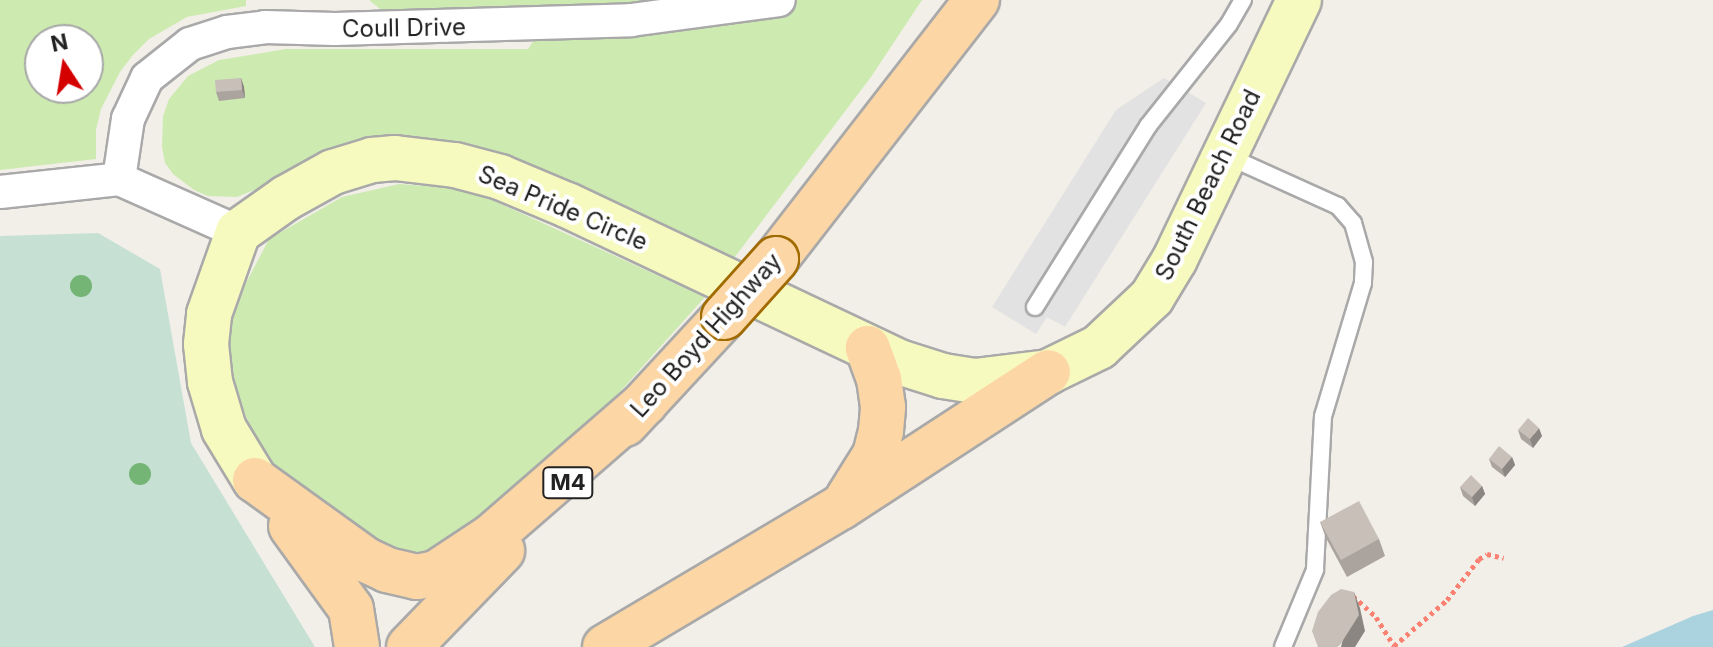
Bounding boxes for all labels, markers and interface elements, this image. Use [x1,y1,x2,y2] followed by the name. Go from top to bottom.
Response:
[342,13,466,43] street label: Coull Drive
[24,24,104,104] north arrow
[49,28,70,57] text: N
[1149,85,1267,285] street label: South Beach Road
[474,159,652,257] street label: Sea Pride Circle
[625,247,787,423] street label: Leo Boyd Highway
[542,465,594,501] road number: M4

